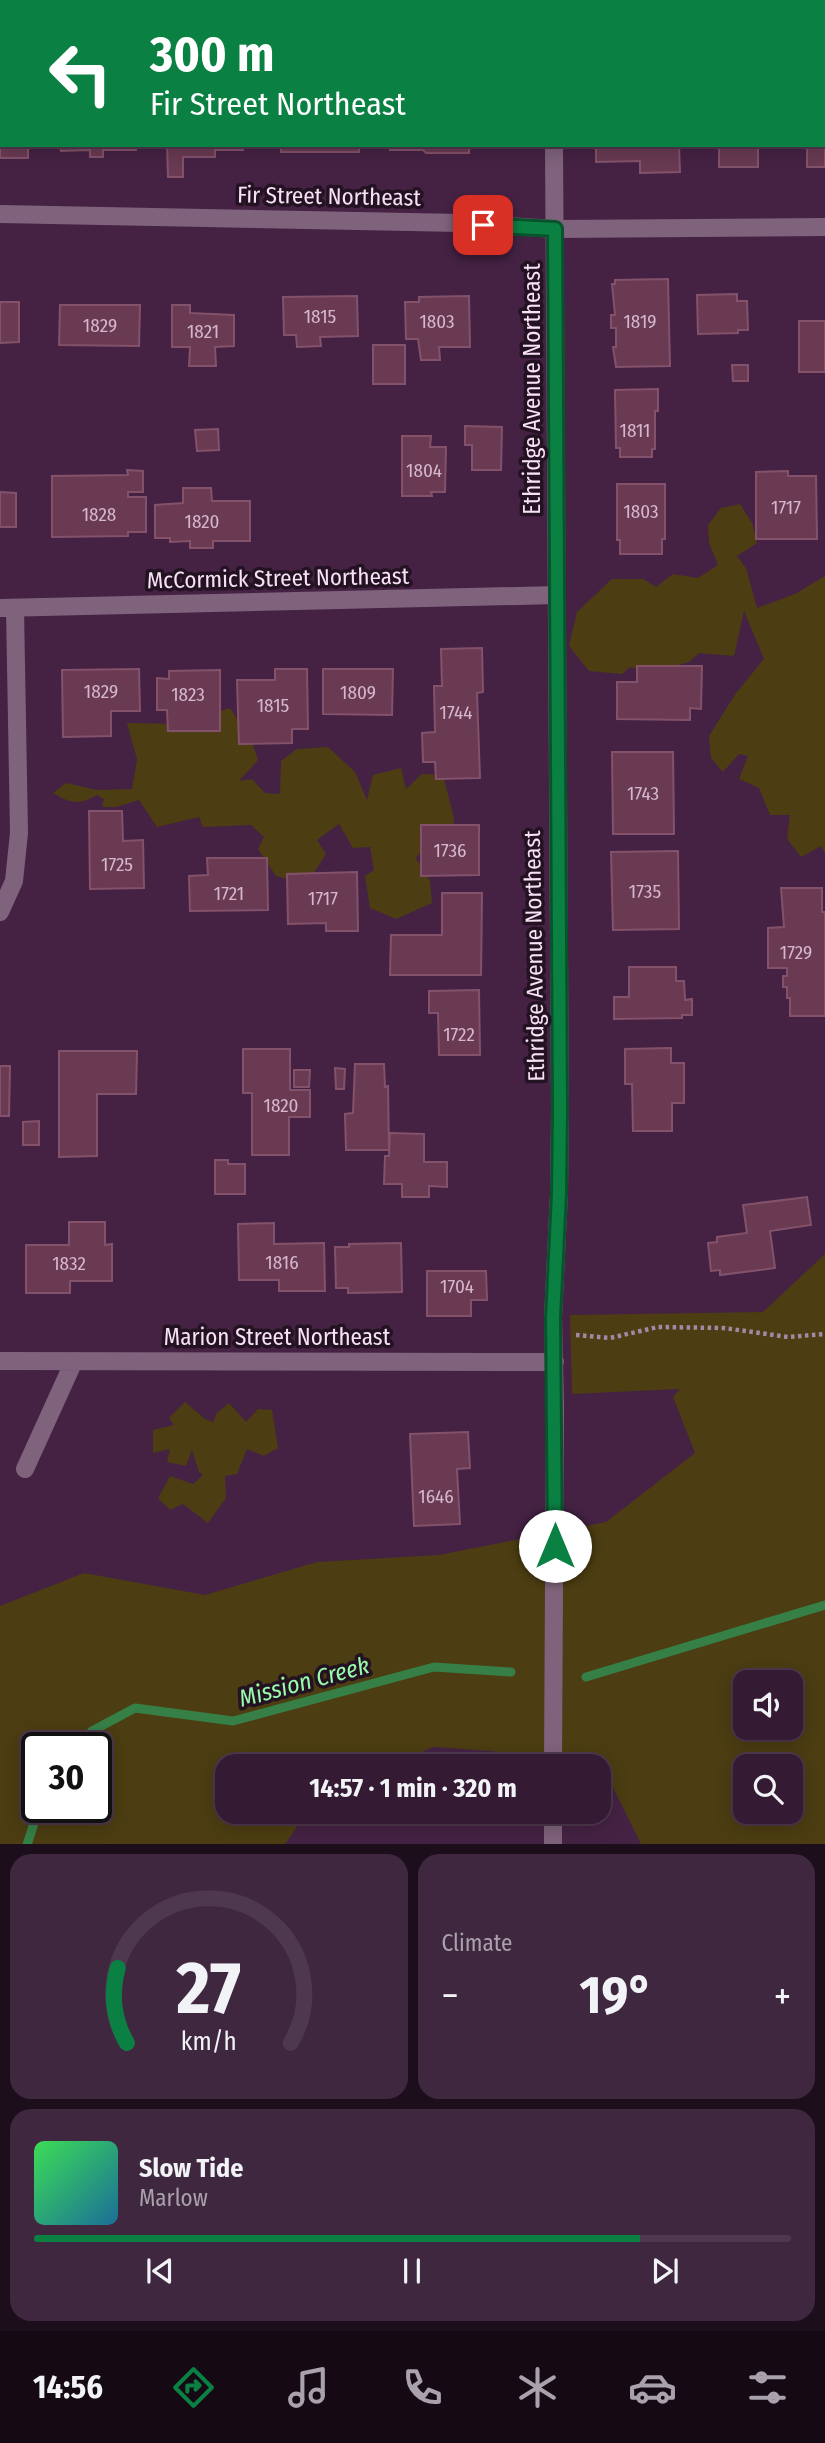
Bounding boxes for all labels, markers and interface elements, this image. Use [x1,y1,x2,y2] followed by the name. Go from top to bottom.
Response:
[150,25,274,84] text: 300 m
[35,28,126,119] icon: left
[150,85,406,123] text: Fir Street Northeast
[237,180,422,212] street label: Fir Street Northeast
[453,195,513,255] pin
[464,206,502,244] icon: arrive
[518,263,546,515] street label: Ethridge Avenue Northeast
[304,305,336,328] house number: 1815
[419,310,455,333] house number: 1803
[623,310,657,333] house number: 1819
[83,314,117,337] house number: 1829
[187,320,219,343] house number: 1821
[620,419,651,442] house number: 1811
[406,459,442,482] house number: 1804
[771,496,801,519] house number: 1717
[623,500,659,523] house number: 1803
[82,503,116,526] house number: 1828
[184,510,220,533] house number: 1820
[147,562,410,594] street label: McCormick Street Northeast
[84,680,118,703] house number: 1829
[340,681,376,704] house number: 1809
[171,683,205,706] house number: 1823
[257,694,289,717] house number: 1815
[440,701,472,724] house number: 1744
[627,782,659,805] house number: 1743
[518,830,550,1082] street label: Ethridge Avenue Northeast
[434,839,466,862] house number: 1736
[101,853,133,876] house number: 1725
[629,880,661,903] house number: 1735
[214,882,244,905] house number: 1721
[308,887,338,910] house number: 1717
[780,941,812,964] house number: 1729
[443,1023,475,1046] house number: 1722
[263,1094,299,1117] house number: 1820
[265,1251,299,1274] house number: 1816
[52,1252,86,1275] house number: 1832
[440,1275,474,1298] house number: 1704
[164,1323,391,1351] street label: Marion Street Northeast
[418,1485,454,1508] house number: 1646
[518,1509,592,1583] position arrow
[236,1651,372,1713] water label: Mission Creek
[733,1670,803,1824] map controls
[733,1670,803,1740] button: sound
[21,1732,112,1823] speed limit sign: 30
[733,1754,803,1824] button: search
[309,1773,517,1804] text: 14:57 · 1 min · 320 m
[442,1929,512,1957] text: Climate
[176,1945,241,2032] text: 27
[580,1964,653,2027] text: 19°
[442,1973,459,2019] text: −
[774,1973,791,2019] text: +
[181,2026,237,2056] text: km/h
[139,2153,243,2184] text: Slow Tide
[139,2184,208,2212] text: Marlow
[141,2252,179,2290] icon: previous
[393,2252,431,2290] icon: pause
[646,2252,684,2290] icon: next
[169,2363,218,2412] icon: directions
[284,2363,333,2412] icon: music
[398,2363,447,2412] icon: phone
[513,2363,562,2412] icon: climate
[628,2363,677,2412] icon: car
[743,2363,792,2412] icon: filters
[33,2368,103,2406] text: 14:56

